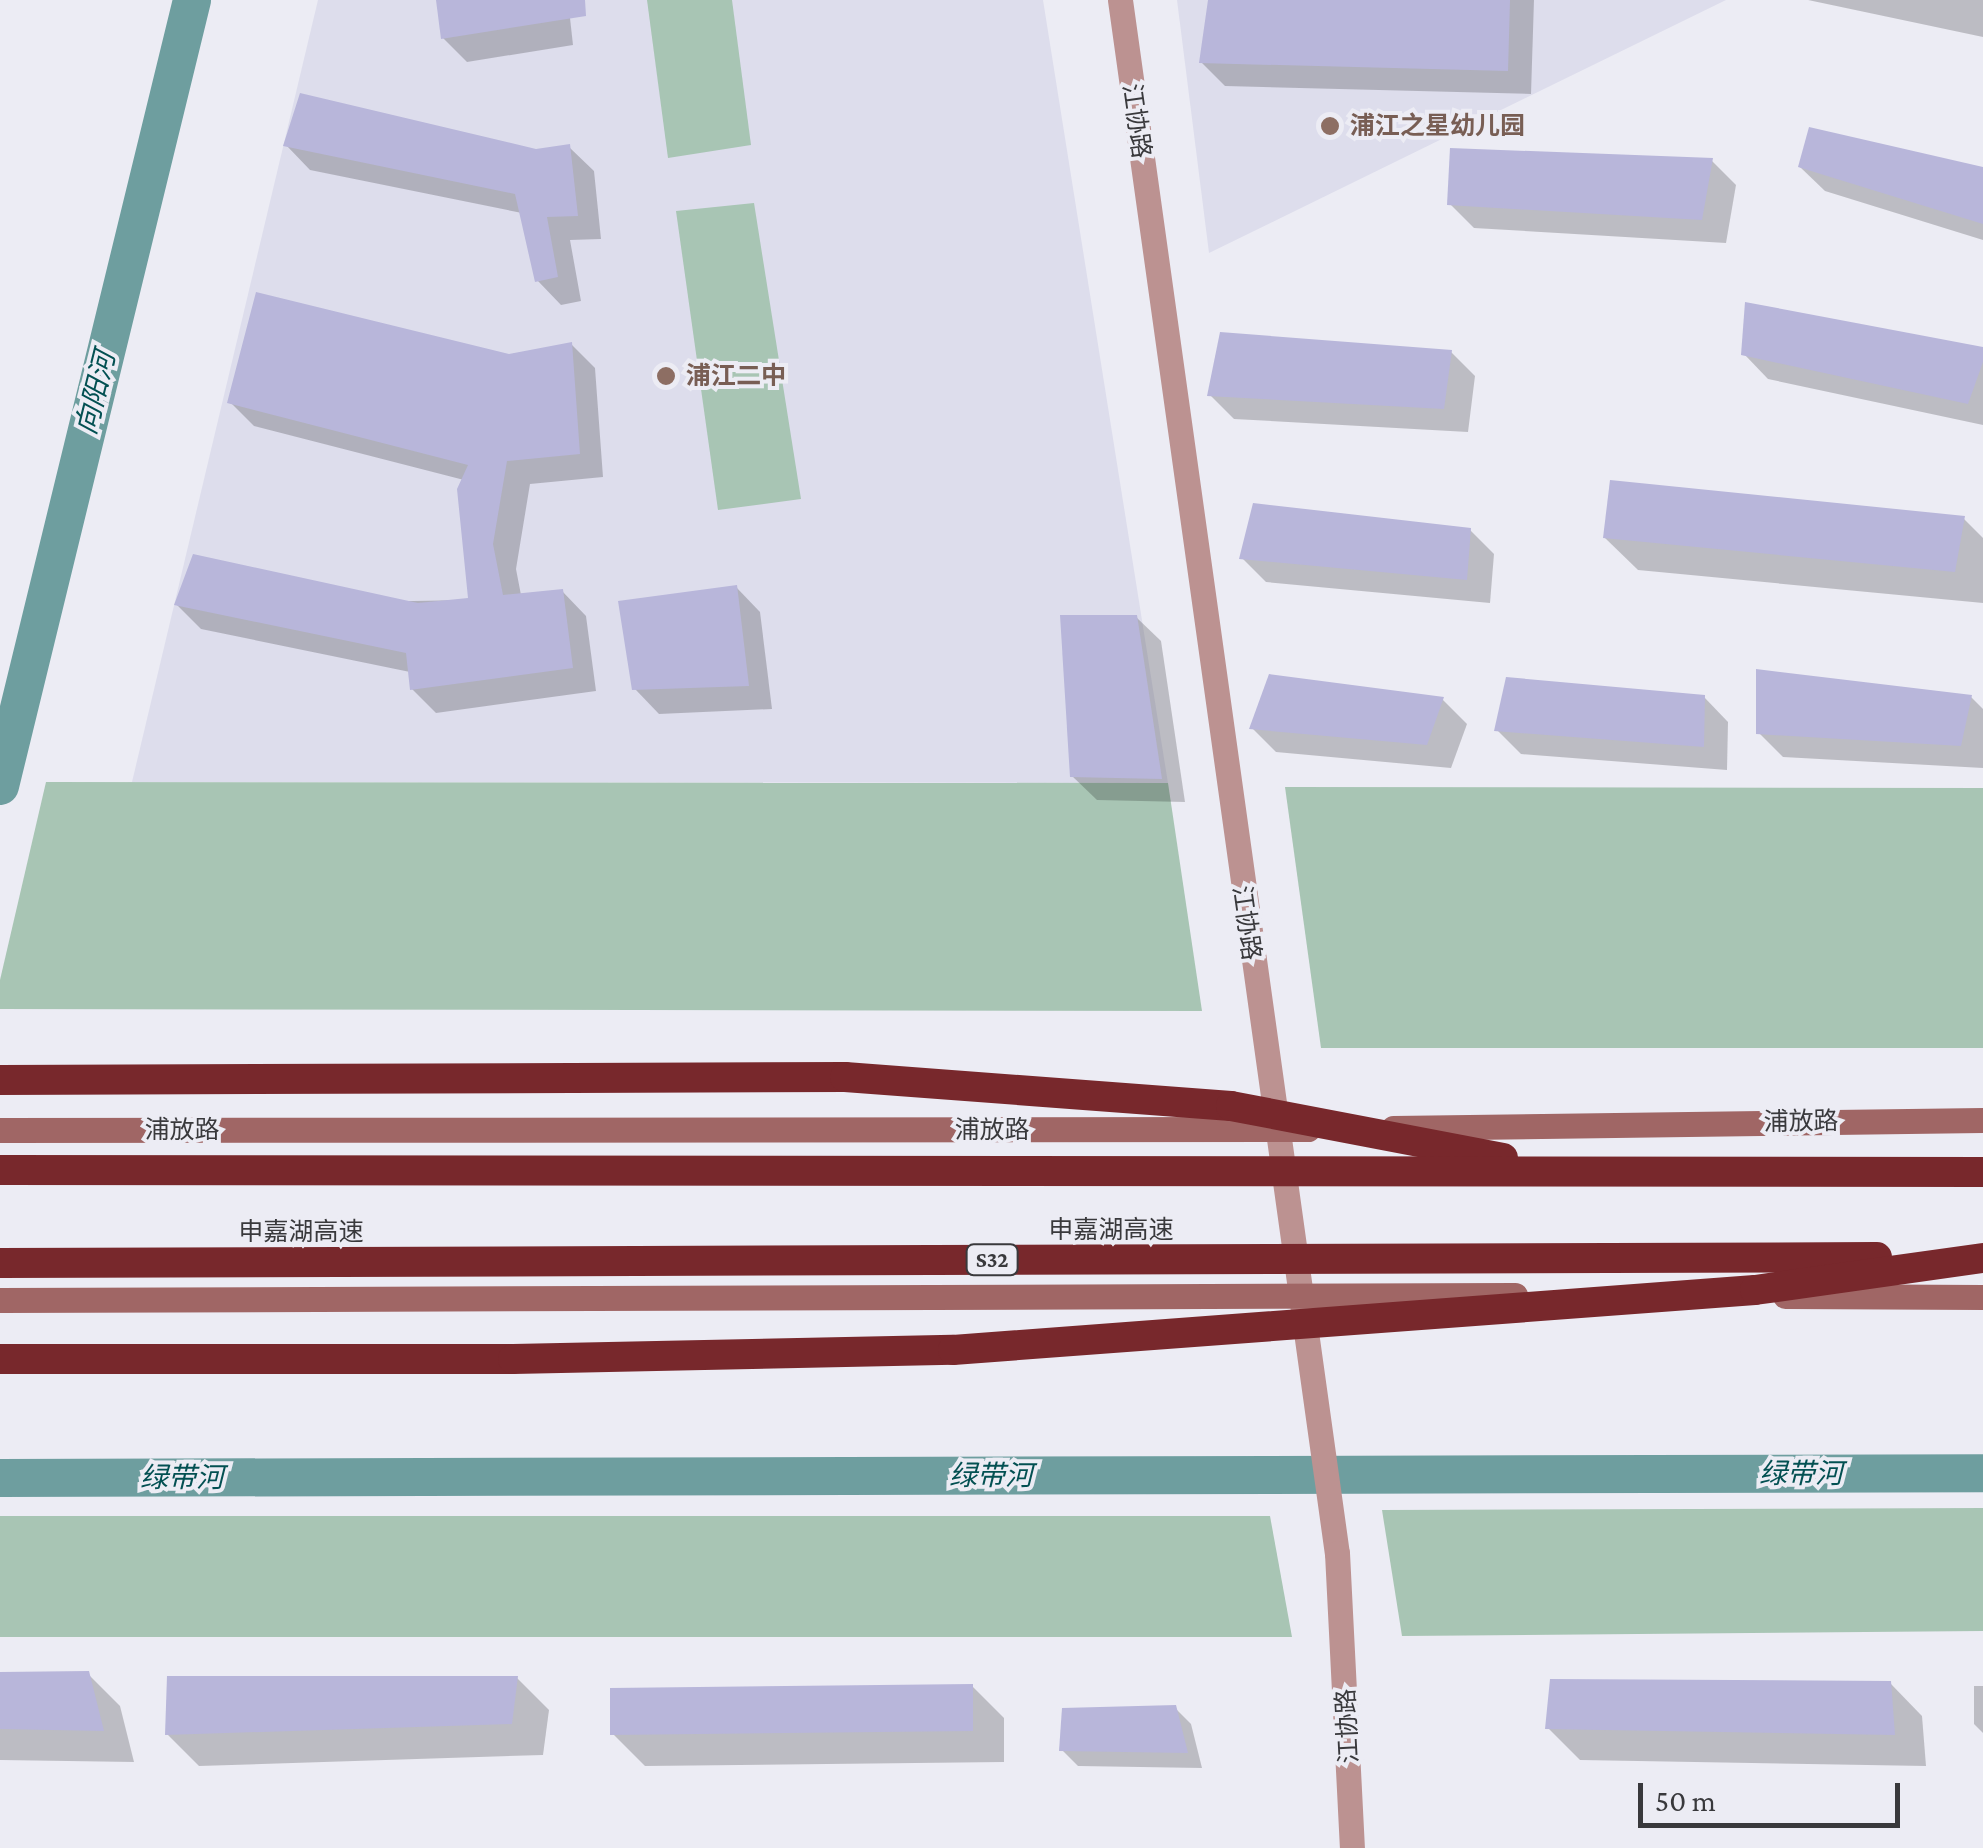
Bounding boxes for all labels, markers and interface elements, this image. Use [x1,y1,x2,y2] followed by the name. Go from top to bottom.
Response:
[1116,82,1156,160] street label: 江协路
[1350,111,1525,141] place label: 浦江之星幼儿园
[1319,115,1341,137] marker: 浦江之星幼儿园
[70,348,122,438] water label: 向阳河
[686,361,786,391] place label: 浦江二中
[655,365,677,387] marker: 浦江二中
[1226,884,1266,962] street label: 江协路
[1763,1106,1839,1138] street label: 浦放路
[145,1115,219,1145] street label: 浦放路
[955,1115,1029,1145] street label: 浦放路
[1049,1215,1173,1245] street label: 申嘉湖高速
[239,1217,363,1247] street label: 申嘉湖高速
[964,1243,1020,1277] road number: S32
[1759,1457,1843,1491] water label: 绿带河
[949,1459,1033,1493] water label: 绿带河
[140,1461,224,1495] water label: 绿带河
[1331,1688,1365,1764] street label: 江协路
[1643,1763,1906,1825] scale bar
[1655,1784,1716,1817] text: 50 m

